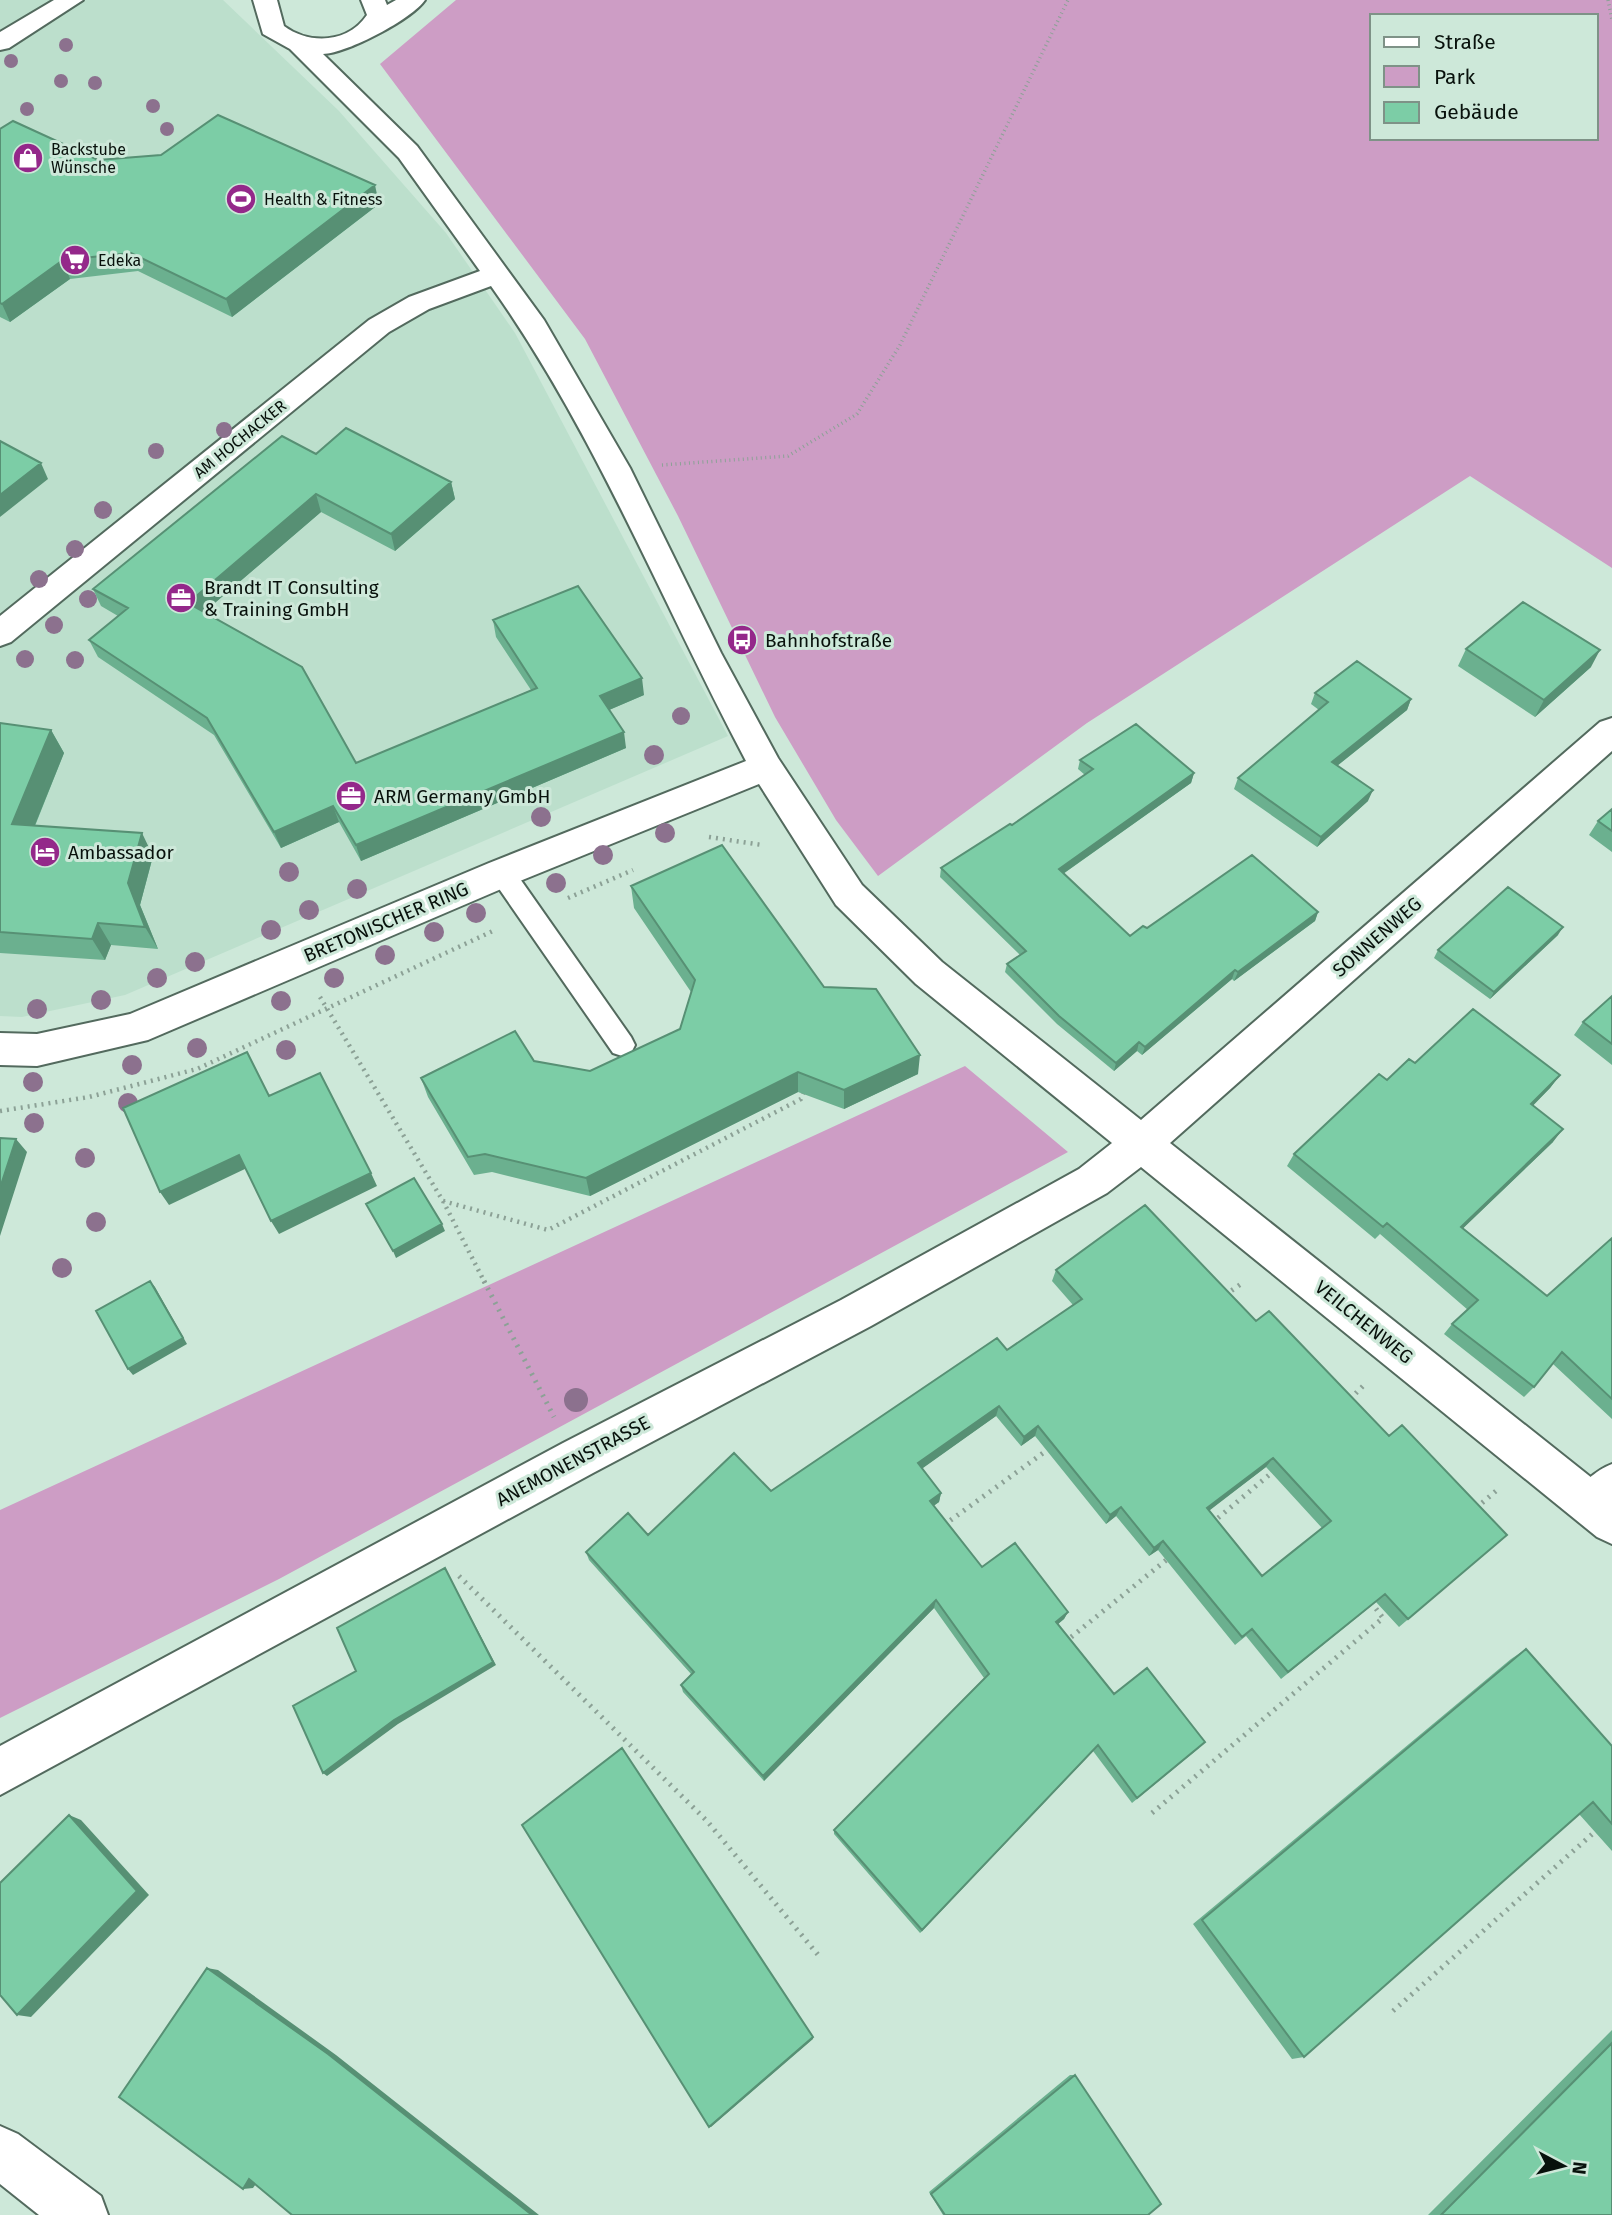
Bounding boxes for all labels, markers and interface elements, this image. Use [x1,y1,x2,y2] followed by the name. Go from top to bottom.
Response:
[1370,14,1598,140] legend
[1434,29,1496,55] text: Straße
[1434,64,1476,90] text: Park
[1434,99,1519,125] text: Gebäude
[51,140,126,177] place label: Backstube Wünsche
[11,141,45,175] shop icon: Backstube Wünsche
[224,182,258,216] sports icon: Health & Fitness
[264,190,382,209] place label: Health & Fitness
[58,243,92,277] supermarket icon: Edeka
[98,251,141,270] place label: Edeka
[190,396,290,482] street label: AM HOCHACKER
[204,576,379,621] place label: Brandt IT Consulting & Training GmbH
[164,581,198,615] office icon: Brandt IT Consulting & Training GmbH
[725,623,759,657] bus stop icon: Bahnhofstraße
[765,629,892,652] place label: Bahnhofstraße
[334,779,368,813] office icon: ARM Germany GmbH
[374,785,550,808] place label: ARM Germany GmbH
[28,835,62,869] hotel icon: Ambassador
[68,841,175,864] place label: Ambassador
[300,877,472,967] street label: BRETONISCHER RING
[1328,892,1426,982] street label: SONNENWEG
[1310,1276,1418,1368] street label: VEILCHENWEG
[492,1411,654,1511] street label: ANEMONENSTRASSE
[1528,2131,1598,2201] north arrow
[1567,2160,1592,2176] text: N

